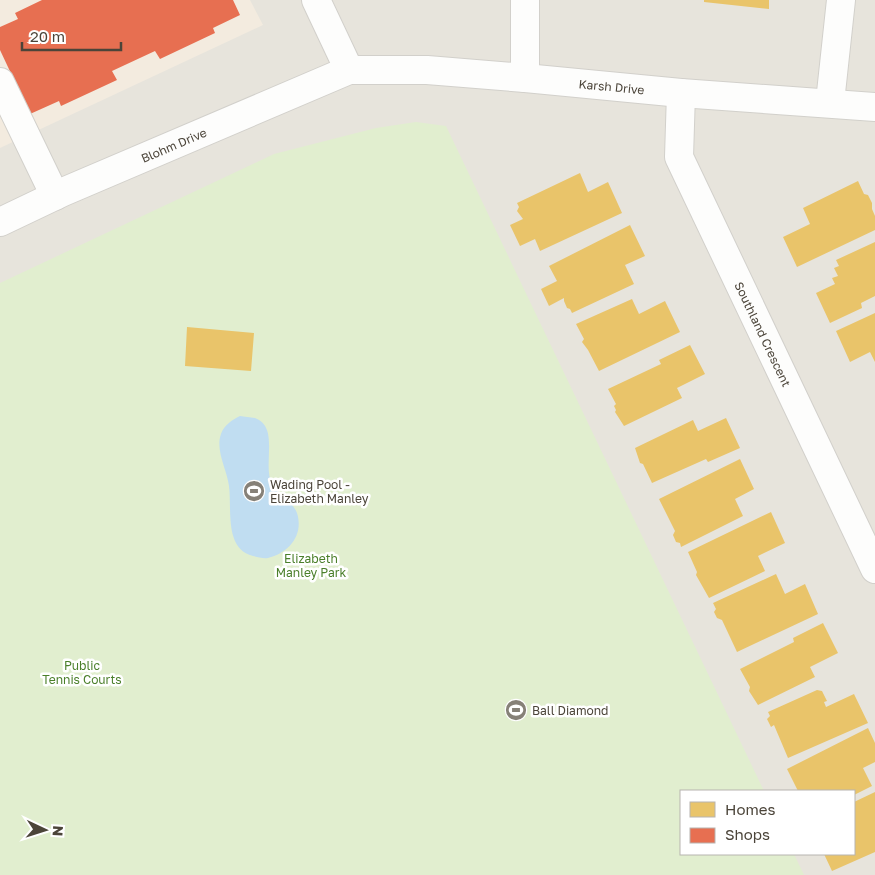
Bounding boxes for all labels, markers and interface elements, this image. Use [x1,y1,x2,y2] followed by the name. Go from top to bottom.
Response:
[22,20,121,52] scale bar
[30,27,65,45] text: 20 m
[578,76,645,97] street label: Karsh Drive
[139,124,209,165] street label: Blohm Drive
[732,279,795,389] street label: Southland Crescent
[270,477,369,506] place label: Wading Pool - Elizabeth Manley
[242,479,266,503] sports icon: Wading Pool - Elizabeth Manley
[276,551,347,580] park label: Elizabeth Manley Park
[42,658,122,687] park label: Public Tennis Courts
[504,698,528,722] sports icon: Ball Diamond
[532,703,608,718] place label: Ball Diamond
[680,790,855,855] legend
[725,800,775,818] text: Homes
[20,805,70,855] north arrow
[50,825,67,837] text: N
[725,825,770,843] text: Shops

